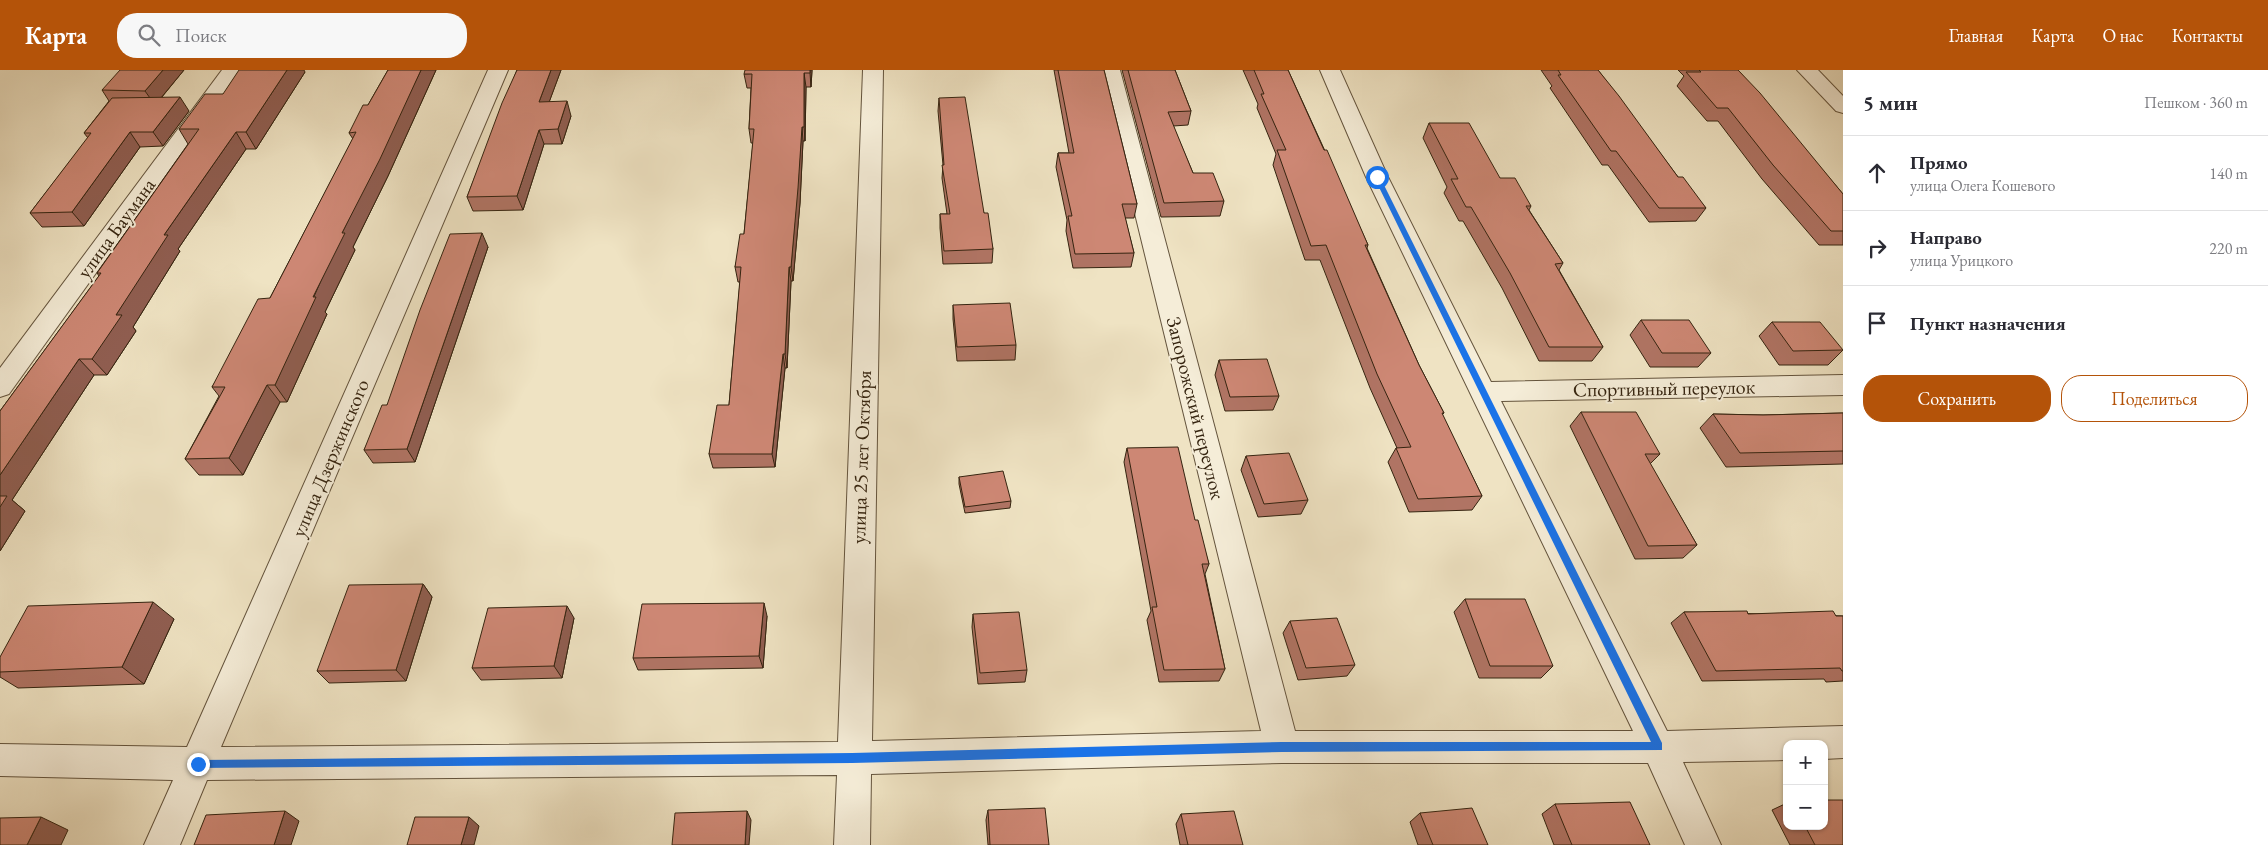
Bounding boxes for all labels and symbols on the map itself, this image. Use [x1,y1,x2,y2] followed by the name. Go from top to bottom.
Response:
[1366,166,1389,189] route start
[71,173,161,283] street label: улица Баумана
[1161,314,1231,503] street label: Запорожский переулок
[845,370,877,544] street label: улица 25 лет Октября
[1573,373,1756,403] street label: Спортивный переулок
[285,375,375,541] street label: улица Дзержинского
[187,753,210,776] route end

